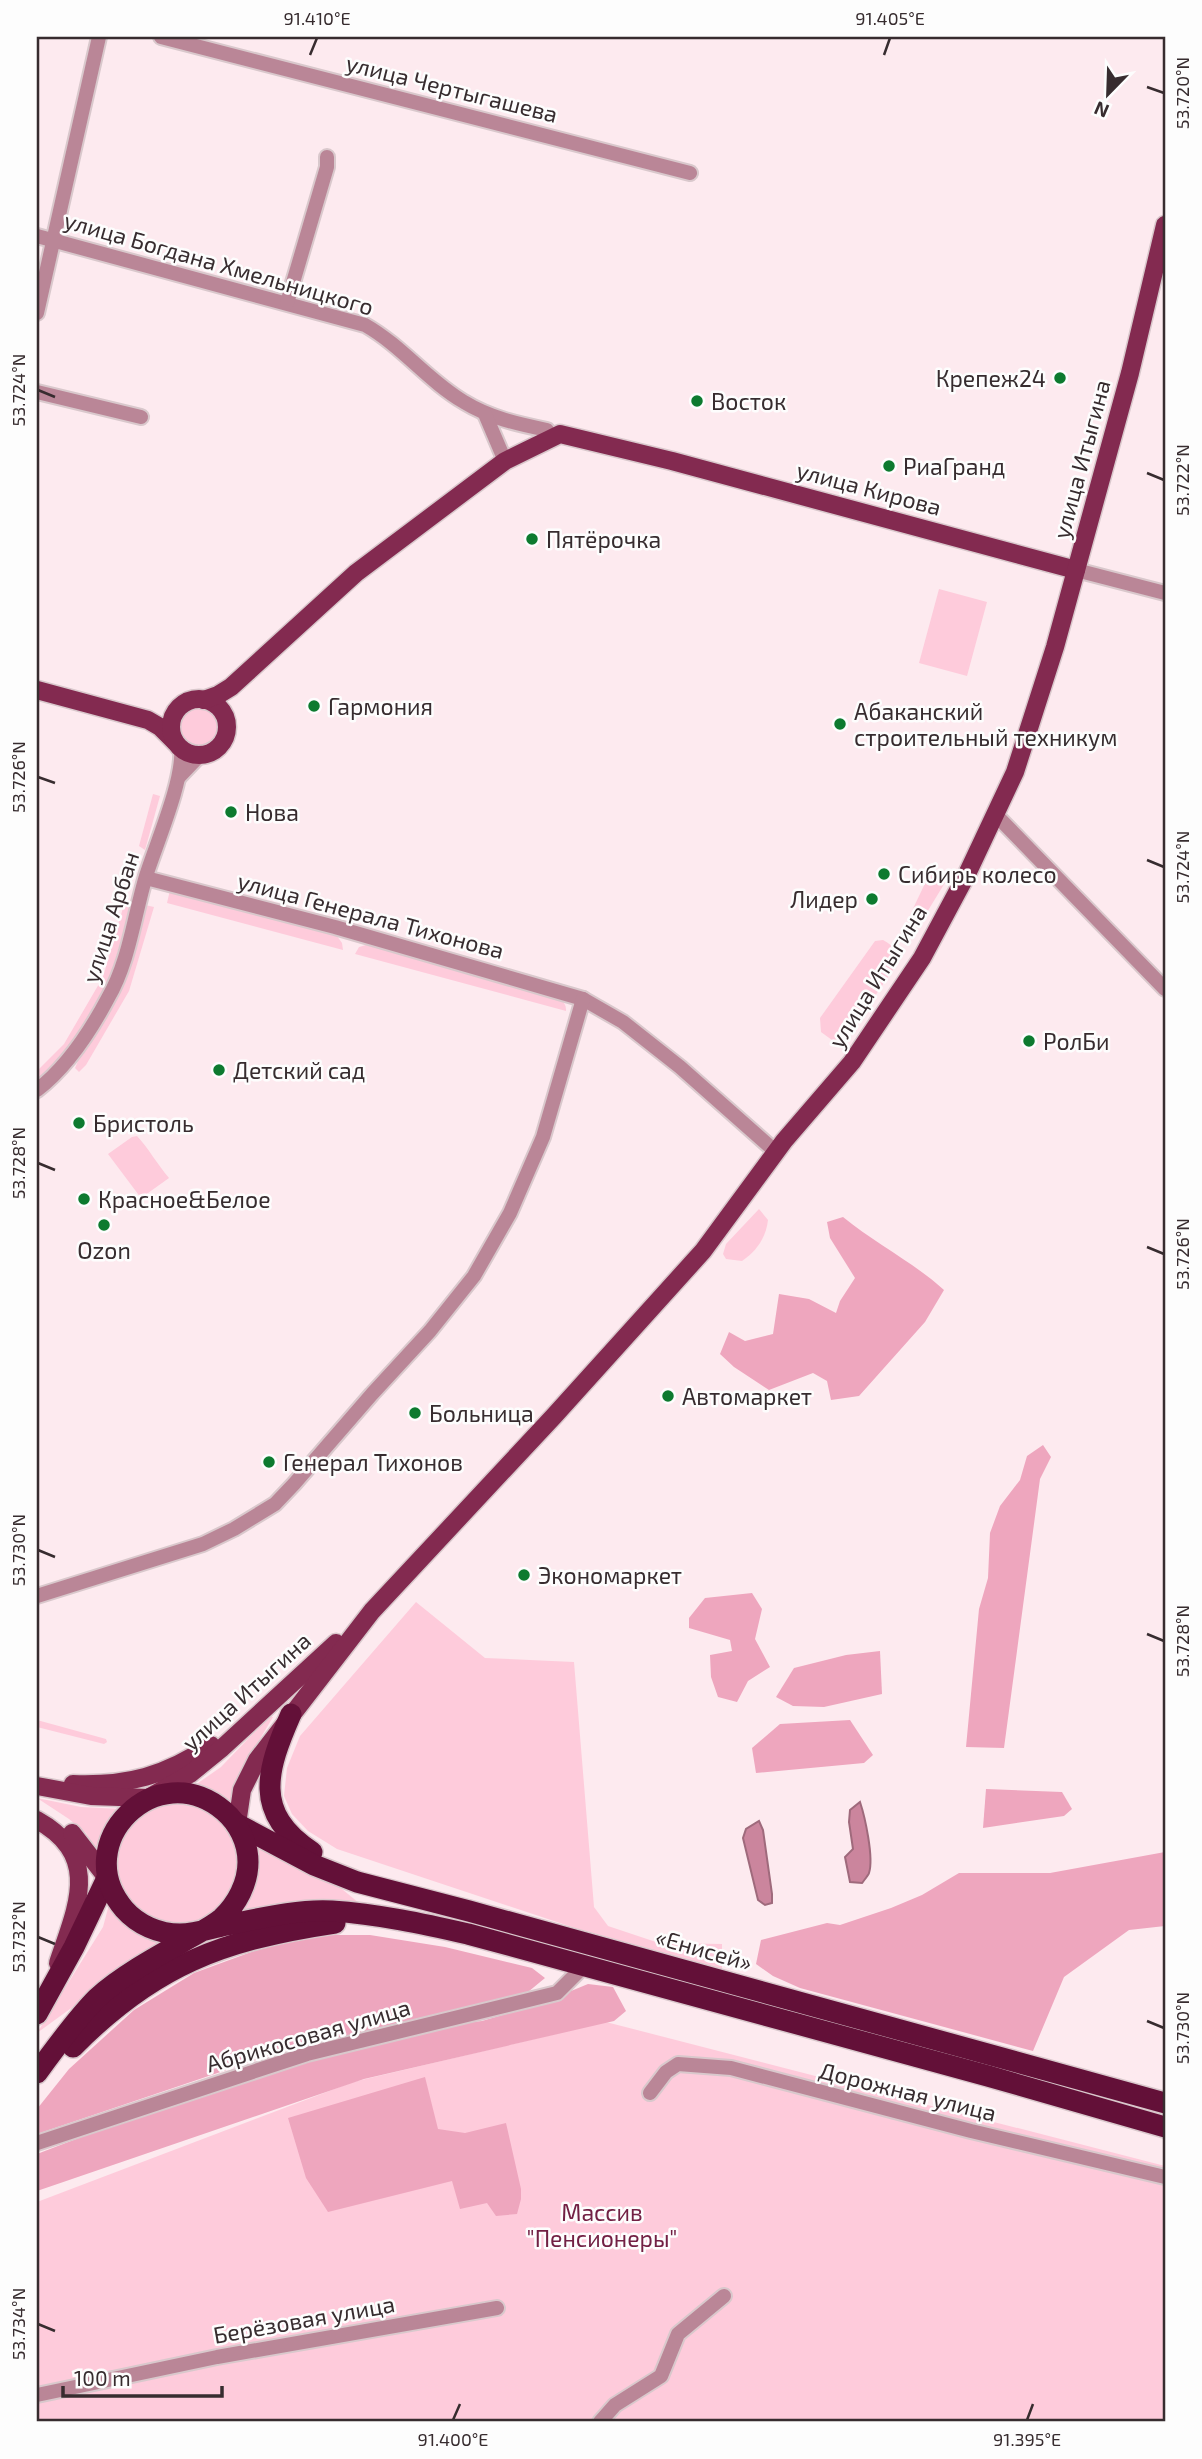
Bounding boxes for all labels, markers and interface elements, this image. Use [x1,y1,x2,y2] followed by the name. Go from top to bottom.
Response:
[283,7,351,29] text: 91.410°E
[855,7,925,29] text: 91.405°E
[343,48,561,129] street label: улица Чертыгашева
[1171,57,1193,129] text: 53.720°N
[1072,60,1142,130] north arrow
[1090,97,1112,123] text: N
[61,205,377,322] street label: улица Богдана Хмельницкого
[7,354,29,426] text: 53.724°N
[936,364,1046,392] place label: Крепеж24
[1052,370,1068,386] marker: Крепеж24
[1046,376,1117,542] street label: улица Итыгина
[711,387,786,415] place label: Восток
[689,393,705,409] marker: Восток
[1171,444,1193,516] text: 53.722°N
[903,452,1005,480] place label: РиаГранд
[793,455,944,522] street label: улица Кирова
[881,458,897,474] marker: РиаГранд
[546,525,661,553] place label: Пятёрочка
[524,531,540,547] marker: Пятёрочка
[328,692,433,720] place label: Гармония
[854,697,1118,752] place label: Абаканский строительный техникум
[306,698,322,714] marker: Гармония
[832,716,848,732] marker: Абаканский строительный техникум
[7,741,29,813] text: 53.726°N
[245,798,299,826] place label: Нова
[223,804,239,820] marker: Нова
[1171,831,1193,903] text: 53.724°N
[76,848,145,986] street label: улица Арбан
[898,860,1057,888] place label: Сибирь колесо
[234,866,507,965] street label: улица Генерала Тихонова
[876,866,892,882] marker: Сибирь колесо
[790,885,858,913] place label: Лидер
[864,891,880,907] marker: Лидер
[822,899,933,1053] street label: улица Итыгина
[1043,1027,1110,1055] place label: РолБи
[1021,1033,1037,1049] marker: РолБи
[233,1056,365,1084] place label: Детский сад
[211,1062,227,1078] marker: Детский сад
[93,1109,194,1137] place label: Бристоль
[71,1115,87,1131] marker: Бристоль
[7,1127,29,1199] text: 53.728°N
[98,1185,271,1213] place label: Красное&Белое
[76,1191,92,1207] marker: Красное&Белое
[96,1217,112,1233] marker: Ozon
[1171,1218,1193,1290] text: 53.726°N
[77,1236,131,1264] place label: Ozon
[682,1382,812,1410] place label: Автомаркет
[660,1388,676,1404] marker: Автомаркет
[429,1399,534,1427] place label: Больница
[407,1405,423,1421] marker: Больница
[283,1448,463,1476] place label: Генерал Тихонов
[261,1454,277,1470] marker: Генерал Тихонов
[7,1514,29,1586] text: 53.730°N
[538,1561,682,1589] place label: Экономаркет
[516,1567,532,1583] marker: Экономаркет
[1171,1605,1193,1677] text: 53.728°N
[176,1626,317,1757] street label: улица Итыгина
[7,1901,29,1973] text: 53.732°N
[652,1922,756,1976] street label: «Енисей»
[203,1992,414,2079] street label: Абрикосовая улица
[1171,1992,1193,2064] text: 53.730°N
[816,2055,1000,2128] street label: Дорожная улица
[527,2198,677,2252] park label: Массив "Пенсионеры"
[7,2288,29,2360] text: 53.734°N
[211,2289,397,2350] street label: Берёзовая улица
[63,2354,222,2398] scale bar
[74,2365,131,2390] text: 100 m
[418,2428,488,2450] text: 91.400°E
[993,2428,1061,2450] text: 91.395°E

